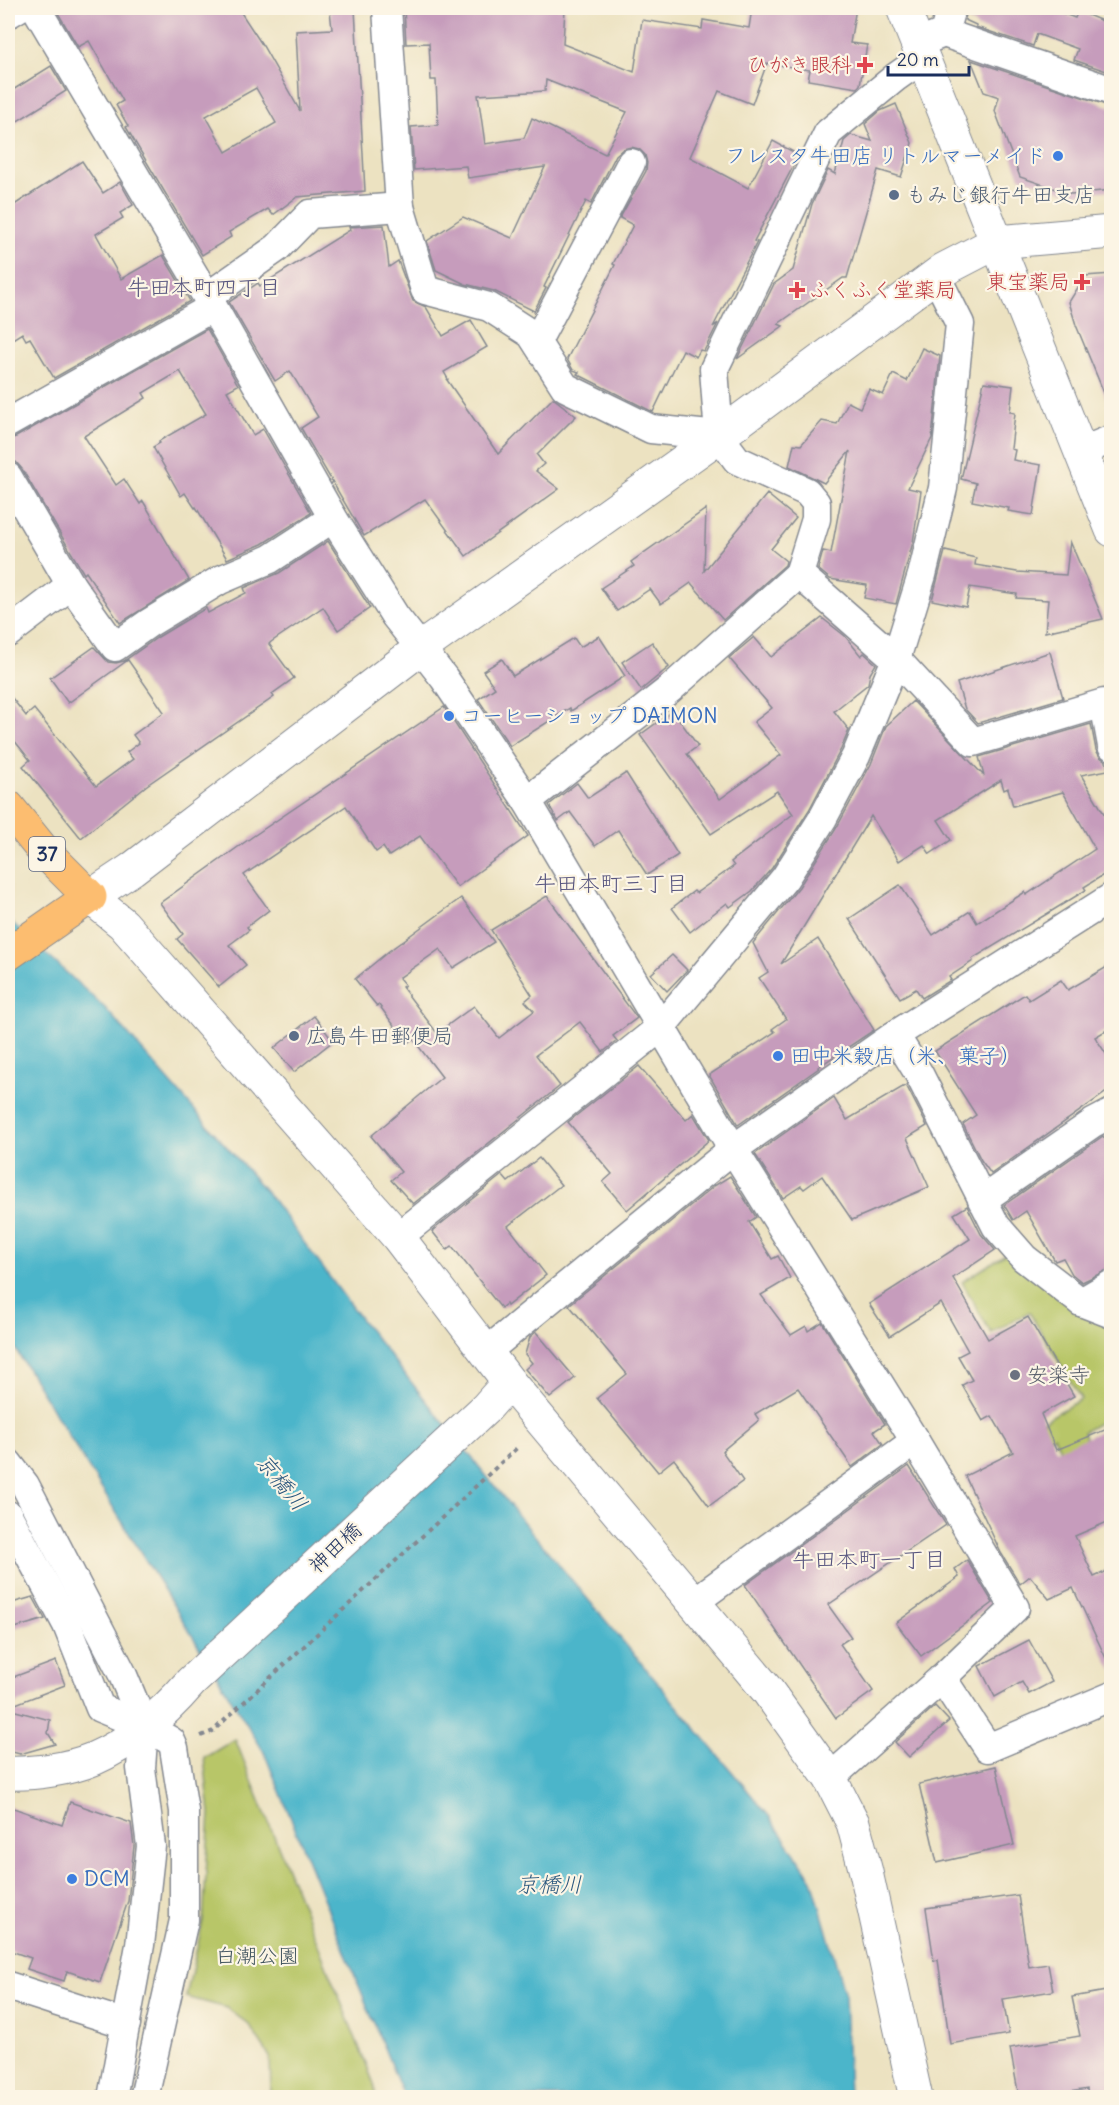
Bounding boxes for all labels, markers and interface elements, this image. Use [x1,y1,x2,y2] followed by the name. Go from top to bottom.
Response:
[888,39,969,77] scale bar
[897,48,939,71] text: 20 m
[747,51,852,78] place label: ひがき眼科
[856,56,874,74] marker: ひがき眼科
[725,142,1046,169] place label: フレスタ牛田店 リトルマーメイド
[1051,149,1065,163] marker: フレスタ牛田店 リトルマーメイド
[906,181,1095,208] place label: もみじ銀行牛田支店
[887,188,901,202] marker: もみじ銀行牛田支店
[986,268,1070,295] place label: 東宝薬局
[127,273,281,301] district label: 牛田本町四丁目
[1075,275,1089,289] marker: 東宝薬局
[809,276,956,303] place label: ふくふく堂薬局
[790,283,804,297] marker: ふくふく堂薬局
[461,702,718,729] place label: コーヒーショップ DAIMON
[442,709,456,723] marker: コーヒーショップ DAIMON
[29,837,65,871] road number: 37
[534,869,688,897] district label: 牛田本町三丁目
[306,1022,453,1049] place label: 広島牛田郵便局
[287,1029,301,1043] marker: 広島牛田郵便局
[790,1042,1021,1069] place label: 田中米穀店（米、菓子）
[771,1049,785,1063] marker: 田中米穀店（米、菓子）
[1027,1361,1090,1388] place label: 安楽寺
[1008,1368,1022,1382] marker: 安楽寺
[250,1448,314,1516] water label: 京橋川
[302,1516,367,1579] street label: 神田橋
[792,1545,946,1573] district label: 牛田本町一丁目
[84,1865,130,1892] place label: DCM
[516,1870,582,1898] water label: 京橋川
[65,1872,79,1886] marker: DCM
[215,1942,299,1969] park label: 白潮公園

